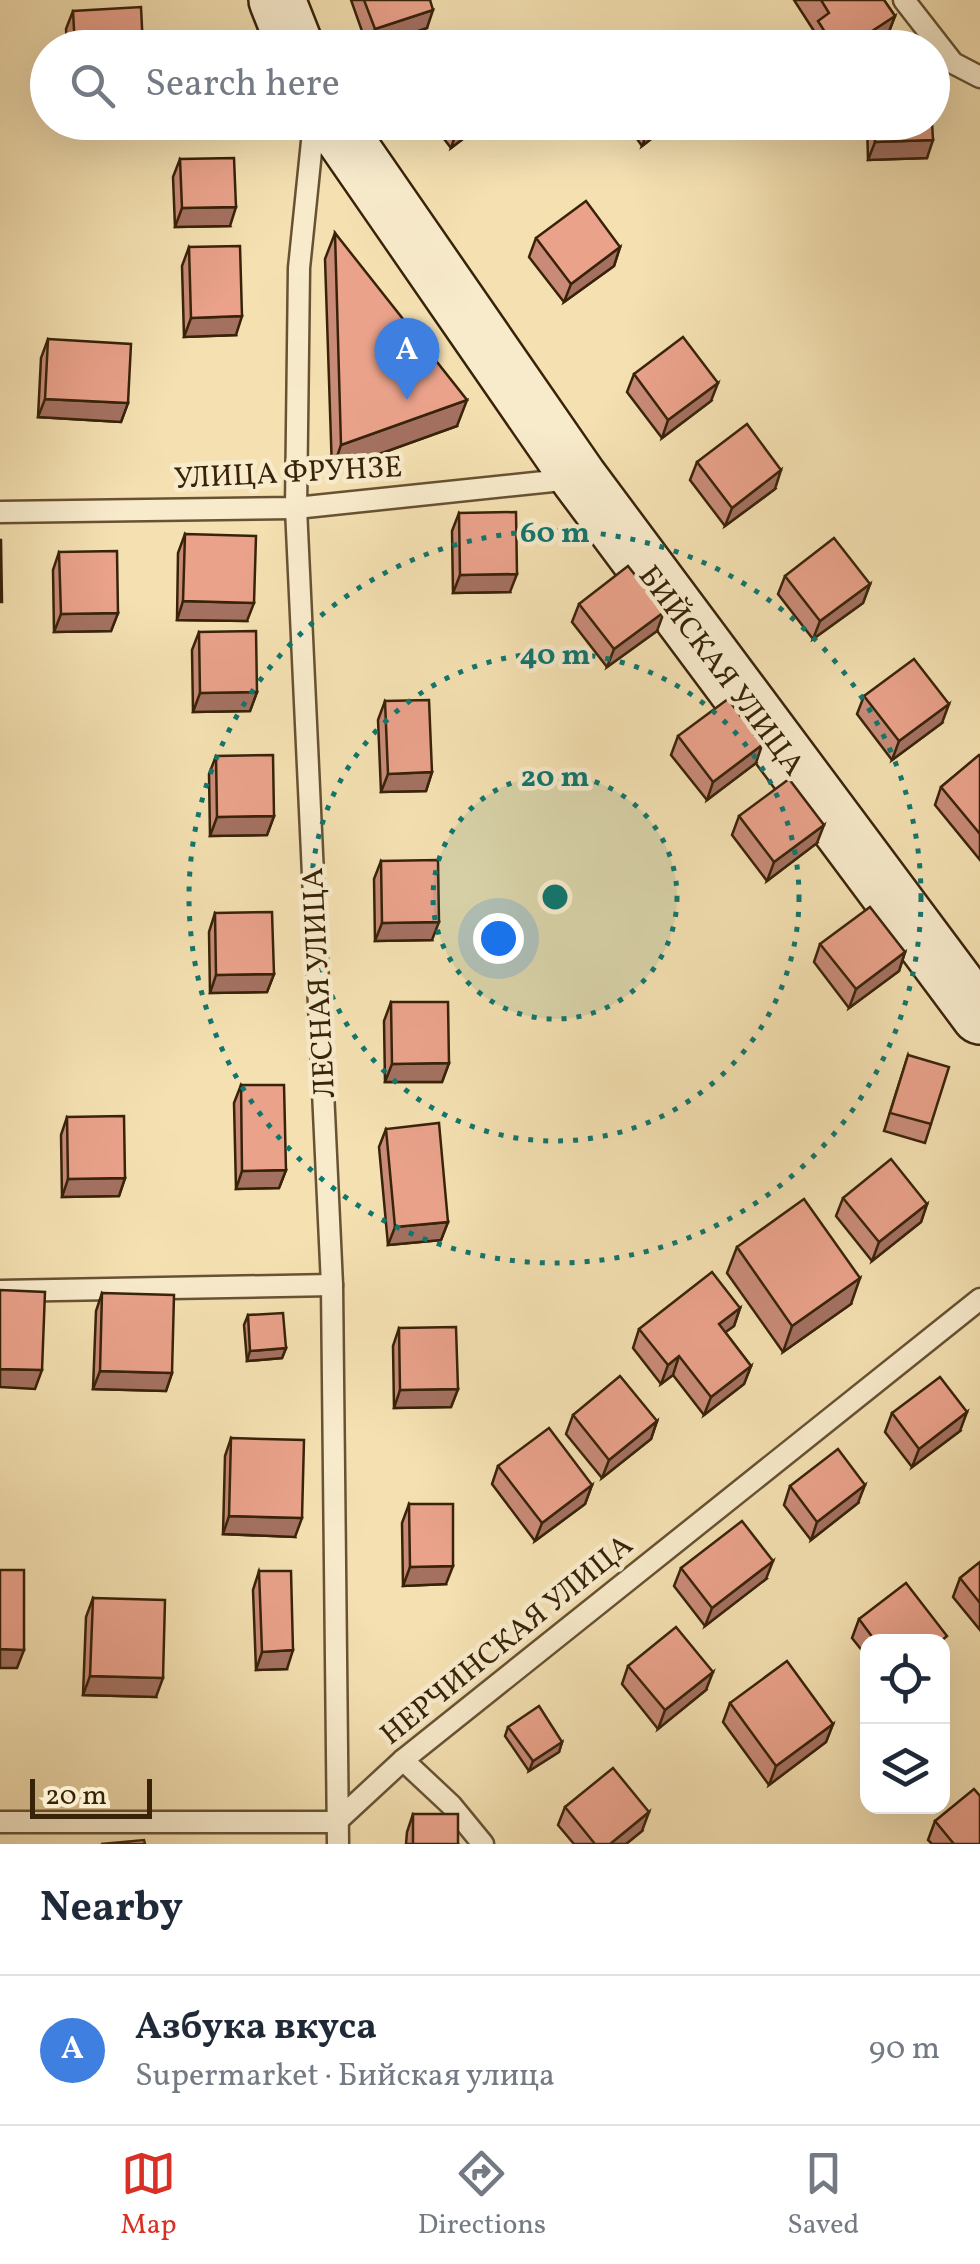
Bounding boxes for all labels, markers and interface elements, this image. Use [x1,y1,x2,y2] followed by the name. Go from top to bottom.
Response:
[30,30,950,140] search box
[65,58,120,113] icon: search
[145,59,340,112] text: Search here
[374,318,440,400] pin: A
[173,447,403,501] street label: УЛИЦА ФРУНЗЕ
[520,513,590,555] text: 60 m
[627,557,814,785] street label: БИЙСКАЯ УЛИЦА
[519,635,591,677] text: 40 m
[521,757,589,799] text: 20 m
[293,867,347,1099] street label: ЛЕСНАЯ УЛИЦА
[537,879,573,915] centre of rings
[473,913,524,964] your location
[372,1525,643,1756] street label: НЕРЧИНСКАЯ УЛИЦА
[860,1634,950,1814] map controls
[860,1634,950,1724] button: locate
[860,1724,950,1814] button: layers
[30,1774,152,1818] scale bar
[45,1777,107,1816] text: 20 m
[40,1880,183,1939] text: Nearby
[135,2002,377,2055] text: Азбука вкуса
[61,2028,84,2072] text: A
[869,2028,940,2072] text: 90 m
[135,2055,555,2099] text: Supermarket · Бийская улица
[121,2146,177,2245] tab: Map
[418,2146,546,2245] tab: Directions
[787,2146,859,2245] tab: Saved

